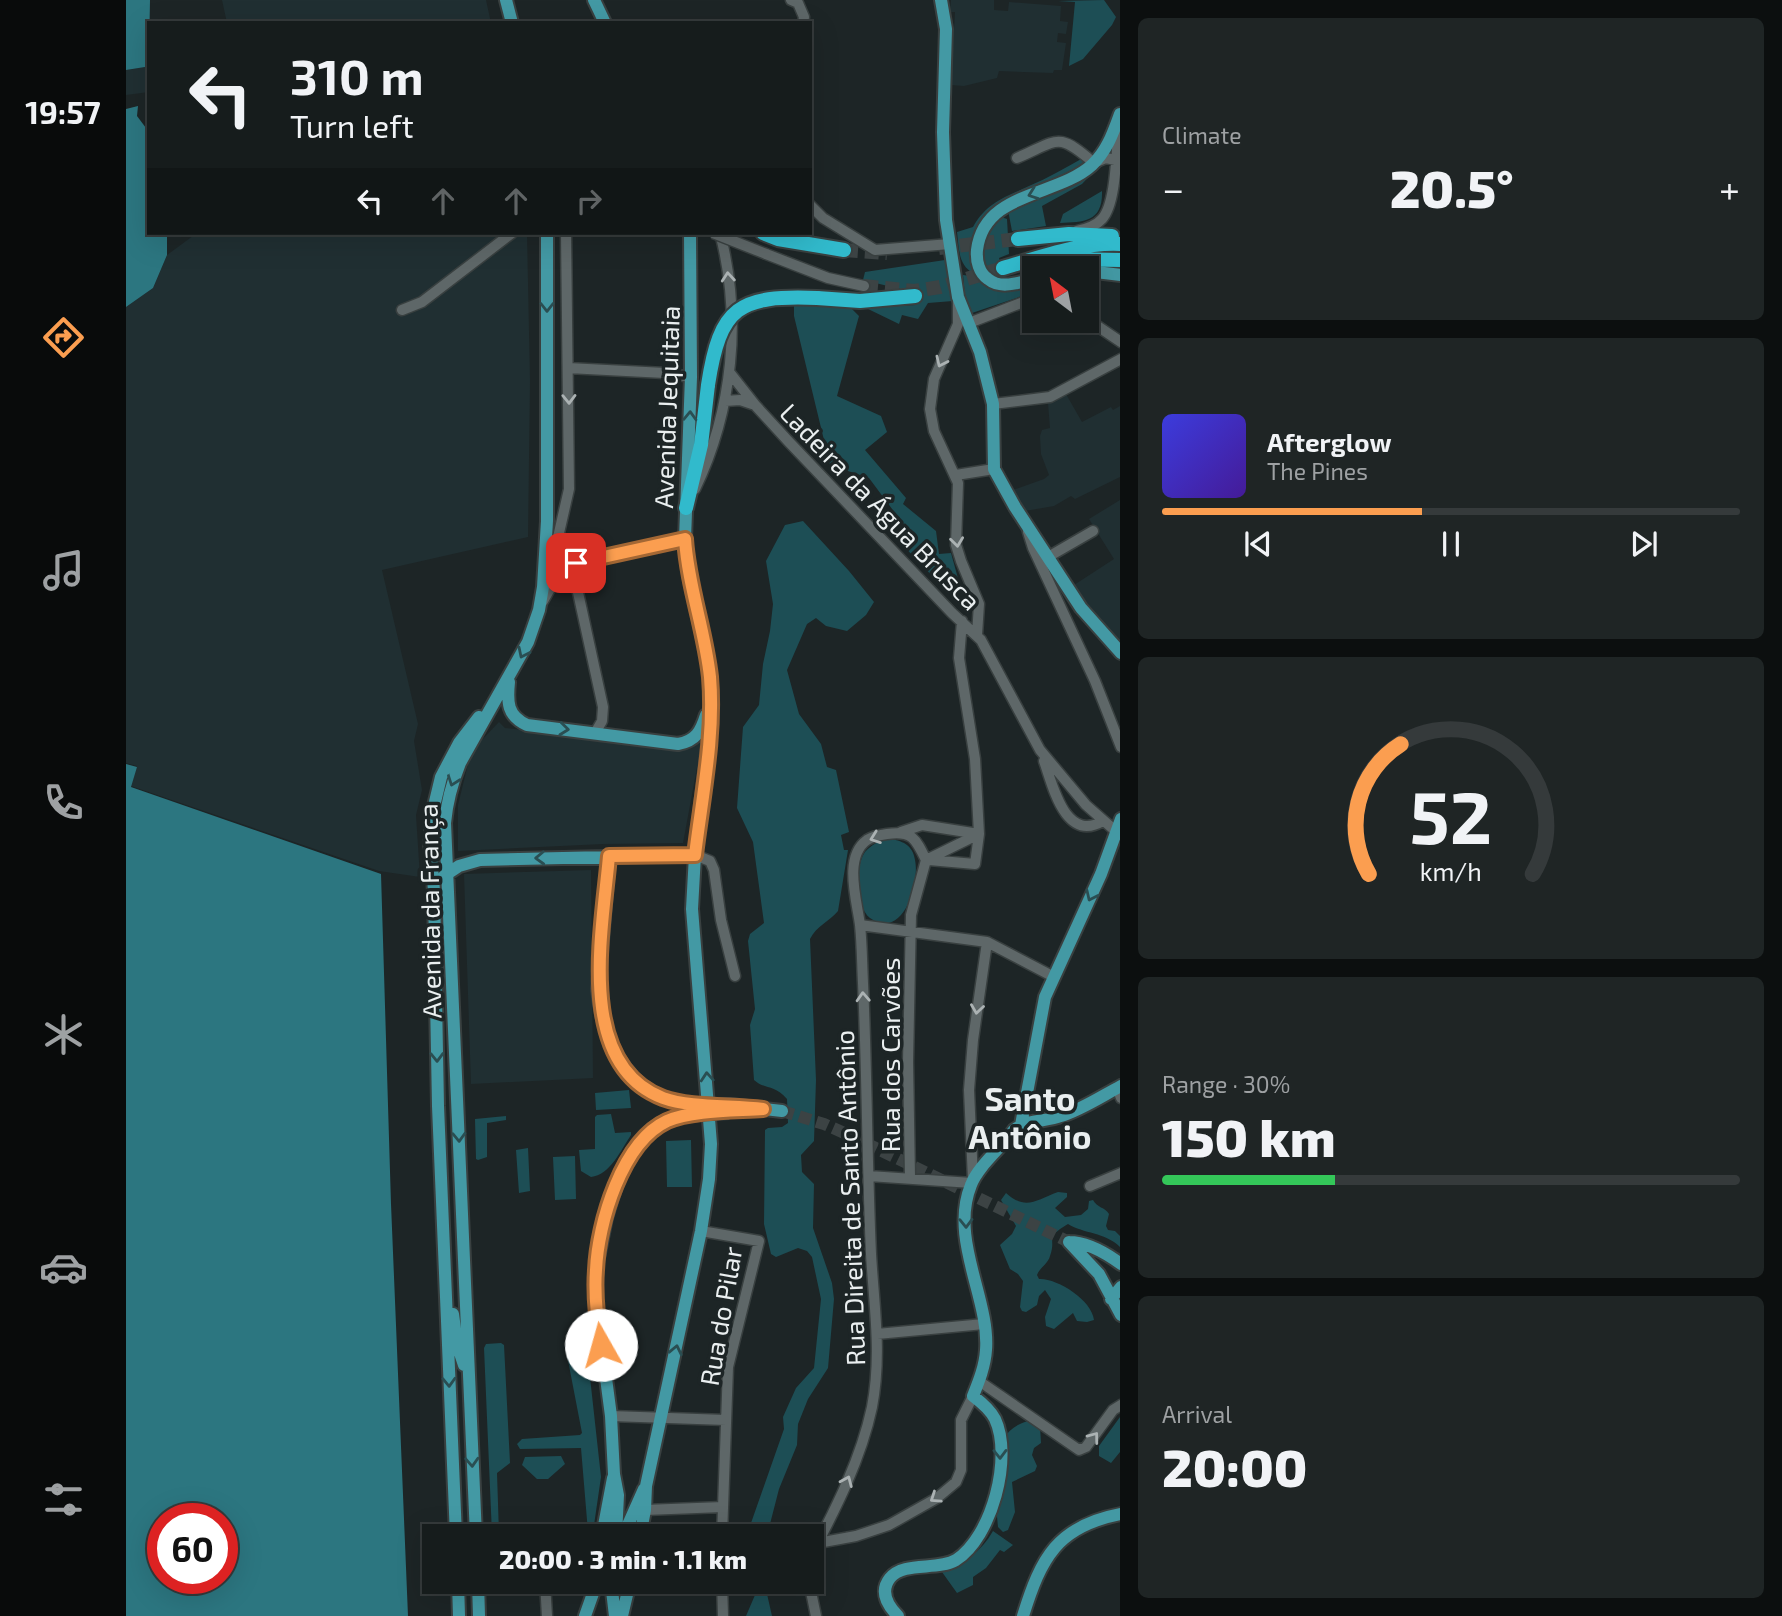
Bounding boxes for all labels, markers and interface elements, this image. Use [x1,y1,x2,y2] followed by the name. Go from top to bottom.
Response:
[290,46,424,105] text: 310 m
[175,49,266,140] icon: left
[25,92,101,130] text: 19:57
[290,106,414,144] text: Turn left
[1162,121,1242,149] text: Climate
[1390,156,1514,218] text: 20.5°
[1162,165,1184,211] text: −
[1719,165,1740,211] text: +
[351,182,389,220] icon: left
[424,182,462,220] icon: ahead
[497,182,535,220] icon: ahead
[570,182,608,220] icon: right
[1028,186,1040,200] one-way arrow
[1022,256,1099,332] north arrow
[1022,256,1099,333] map controls
[721,271,736,282] one-way arrow
[539,302,555,313] one-way arrow
[647,305,685,509] street label: Avenida Jequitaia
[39,313,88,362] icon: directions
[935,355,949,367] one-way arrow
[561,394,577,405] one-way arrow
[774,396,988,616] street label: Ladeira da Água Brusca
[682,410,697,421] one-way arrow
[1267,426,1392,457] text: Afterglow
[1267,457,1368,485] text: The Pines
[1239,525,1277,563] icon: previous
[1432,525,1470,563] icon: pause
[1625,525,1663,563] icon: next
[546,533,606,593] pin
[949,537,964,548] one-way arrow
[557,544,595,582] icon: arrive
[39,546,88,595] icon: music
[517,646,531,658] one-way arrow
[558,722,570,737] one-way arrow
[1410,771,1492,859] text: 52
[448,774,462,786] one-way arrow
[39,778,88,827] icon: phone
[412,803,448,1019] street label: Avenida da França
[869,830,882,844] one-way arrow
[535,851,546,866] one-way arrow
[1420,856,1482,886] text: km/h
[1085,889,1099,901] one-way arrow
[874,958,905,1152] street label: Rua dos Carvões
[856,991,871,1002] one-way arrow
[970,1003,985,1015] one-way arrow
[39,1010,88,1059] icon: climate
[828,1030,870,1366] street label: Rua Direita de Santo Antônio
[430,1052,445,1063] one-way arrow
[1162,1070,1290,1098] text: Range · 30%
[699,1072,714,1083] one-way arrow
[969,1078,1091,1156] district label: Santo Antônio
[1162,1105,1336,1167] text: 150 km
[451,1132,466,1143] one-way arrow
[958,1218,974,1229] one-way arrow
[39,1243,88,1292] icon: car
[693,1244,747,1388] street label: Rua do Pilar
[564,1308,638,1382] position arrow
[667,1344,682,1356] one-way arrow
[442,1377,457,1388] one-way arrow
[1162,1400,1232,1428] text: Arrival
[1085,1432,1098,1445] one-way arrow
[1162,1435,1307,1497] text: 20:00
[992,1449,1008,1460] one-way arrow
[465,1457,480,1468] one-way arrow
[39,1475,88,1524] icon: filters
[839,1476,853,1488] one-way arrow
[929,1490,942,1503] one-way arrow
[147,1503,238,1594] speed limit sign: 60
[499,1543,747,1574] text: 20:00 · 3 min · 1.1 km

